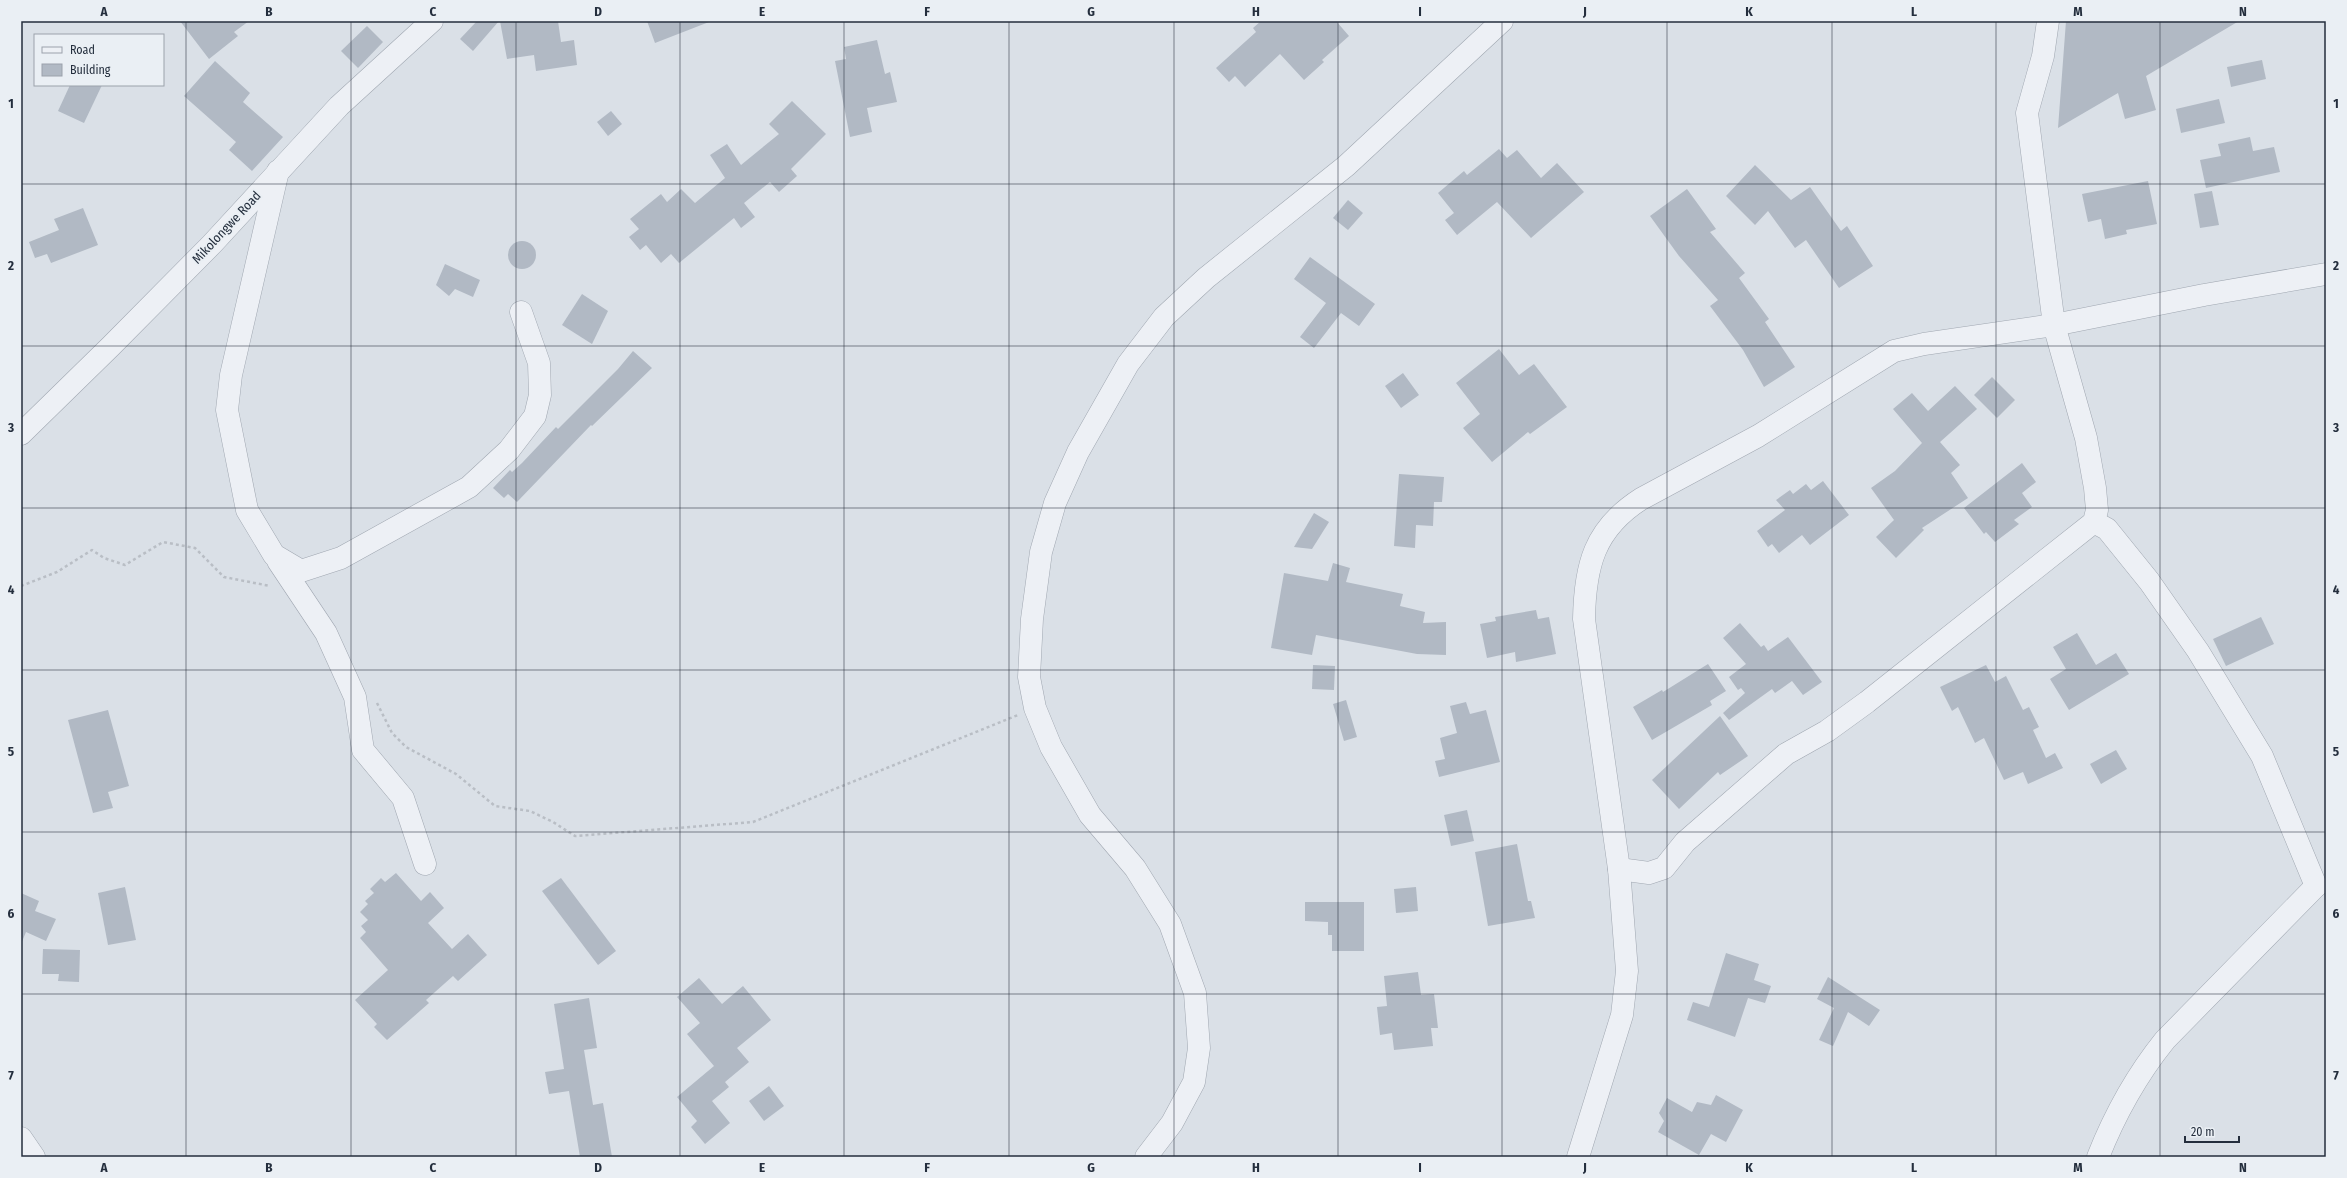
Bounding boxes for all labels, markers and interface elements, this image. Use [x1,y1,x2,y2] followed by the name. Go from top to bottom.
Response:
[99,4,108,19] text: A
[265,4,273,19] text: B
[430,4,437,19] text: C
[594,4,602,19] text: D
[759,4,765,19] text: E
[924,4,930,19] text: F
[1087,4,1095,19] text: G
[1252,4,1260,19] text: H
[1418,4,1422,19] text: I
[1582,4,1587,19] text: J
[1745,4,1753,19] text: K
[1911,4,1917,19] text: L
[2073,4,2083,19] text: M
[2239,4,2247,19] text: N
[34,34,164,86] legend
[70,43,95,57] text: Road
[70,63,111,77] text: Building
[8,96,14,111] text: 1
[2333,96,2339,111] text: 1
[189,188,264,267] street label: Mikolongwe Road
[7,258,14,273] text: 2
[2332,258,2339,273] text: 2
[7,420,14,435] text: 3
[2332,420,2339,435] text: 3
[8,582,15,597] text: 4
[2333,582,2340,597] text: 4
[8,744,14,759] text: 5
[2333,744,2339,759] text: 5
[8,906,15,921] text: 6
[2333,906,2340,921] text: 6
[8,1068,14,1083] text: 7
[2333,1068,2339,1083] text: 7
[2185,1118,2239,1144] scale bar
[2191,1125,2215,1139] text: 20 m
[99,1160,108,1175] text: A
[265,1160,273,1175] text: B
[430,1160,437,1175] text: C
[594,1160,602,1175] text: D
[759,1160,765,1175] text: E
[924,1160,930,1175] text: F
[1087,1160,1095,1175] text: G
[1252,1160,1260,1175] text: H
[1418,1160,1422,1175] text: I
[1582,1160,1587,1175] text: J
[1745,1160,1753,1175] text: K
[1911,1160,1917,1175] text: L
[2073,1160,2083,1175] text: M
[2239,1160,2247,1175] text: N

